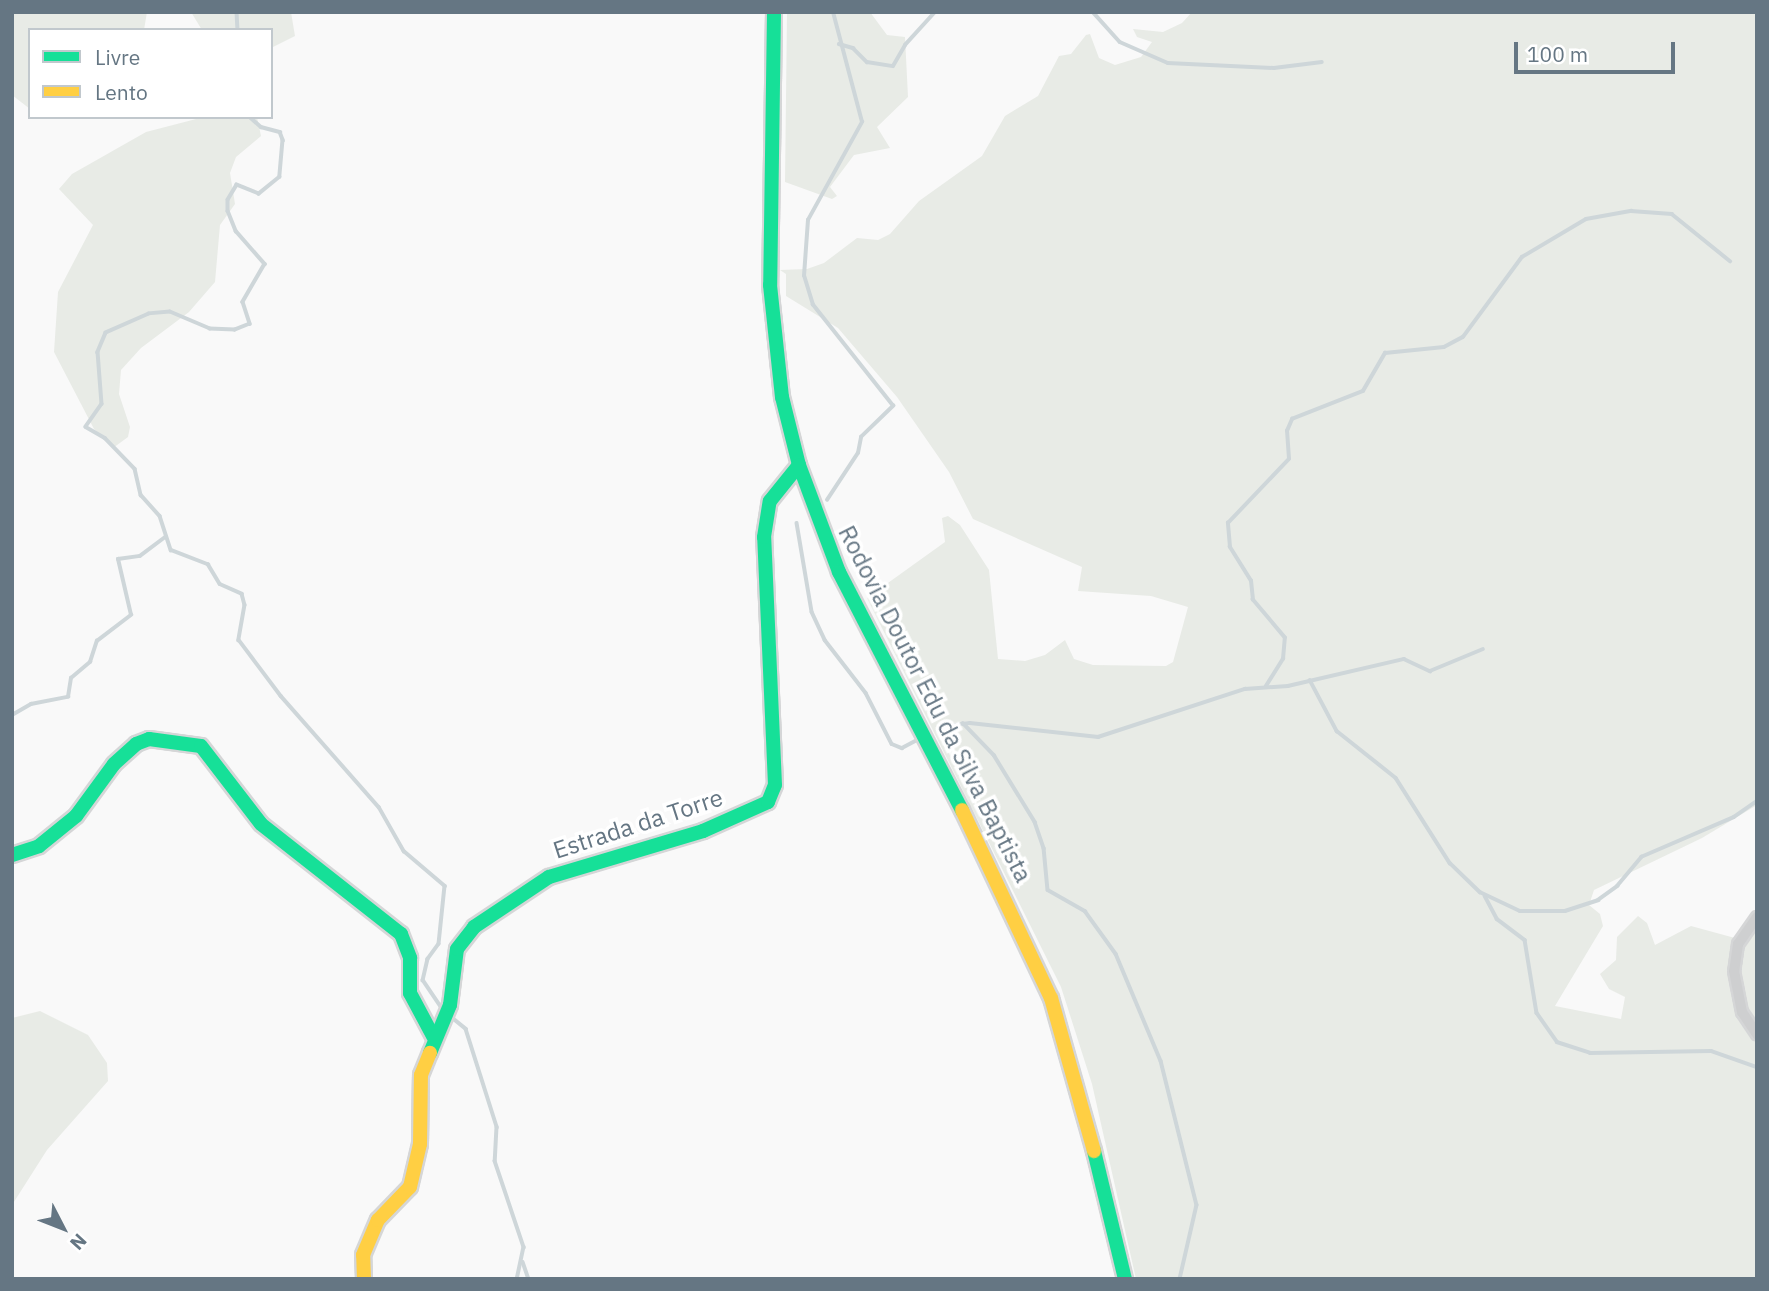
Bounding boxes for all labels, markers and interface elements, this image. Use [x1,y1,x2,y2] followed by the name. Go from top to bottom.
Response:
[28,28,273,119] legend
[1517,28,1678,72] scale bar
[1527,40,1588,68] text: 100 m
[95,43,140,71] text: Livre
[95,78,148,106] text: Lento
[832,521,1038,887] street label: Rodovia Doutor Edu da Silva Baptista
[550,783,726,865] street label: Estrada da Torre
[28,1193,98,1263] north arrow
[65,1229,92,1255] text: N

